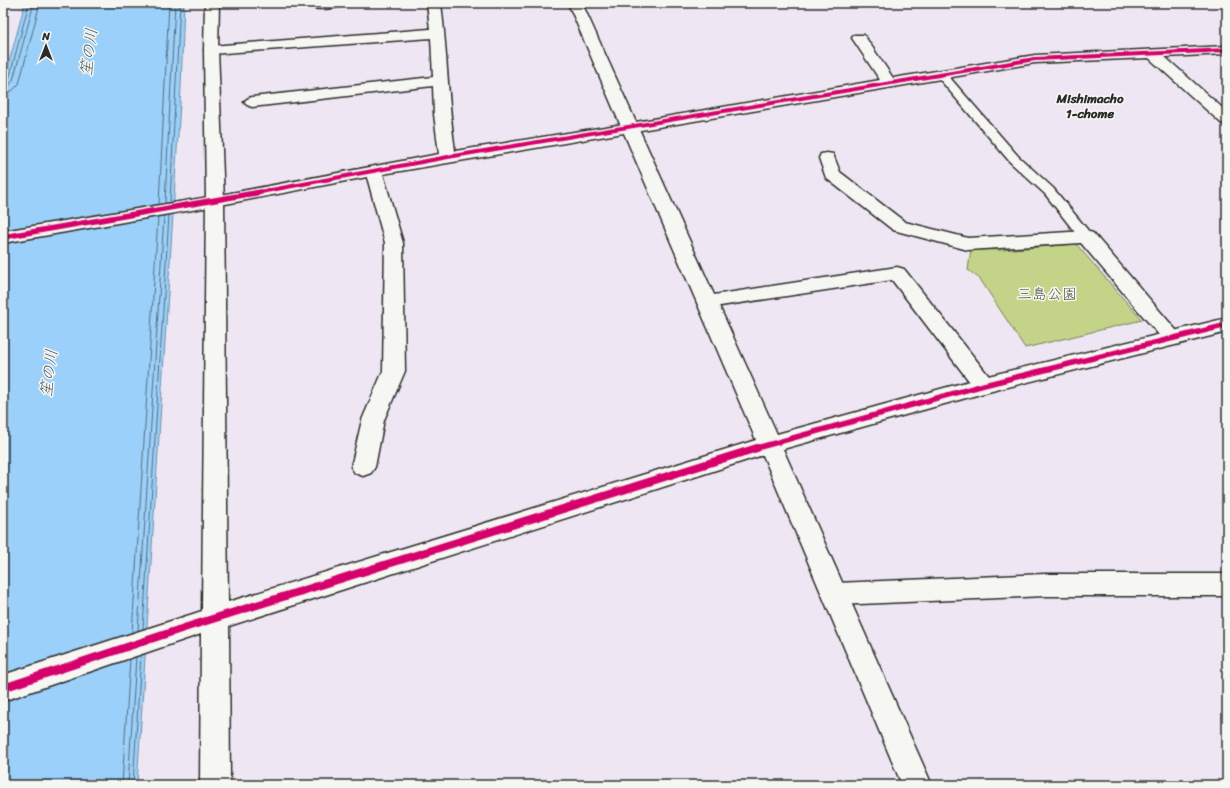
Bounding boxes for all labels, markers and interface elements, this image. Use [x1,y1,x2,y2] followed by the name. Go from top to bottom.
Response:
[26,26,66,66] north arrow
[71,26,106,78] water label: 笙の川
[41,27,50,46] text: N
[1056,87,1124,125] district label: Mishimacho 1-chome
[1017,281,1077,307] park label: 三島公園
[31,347,66,399] water label: 笙の川

